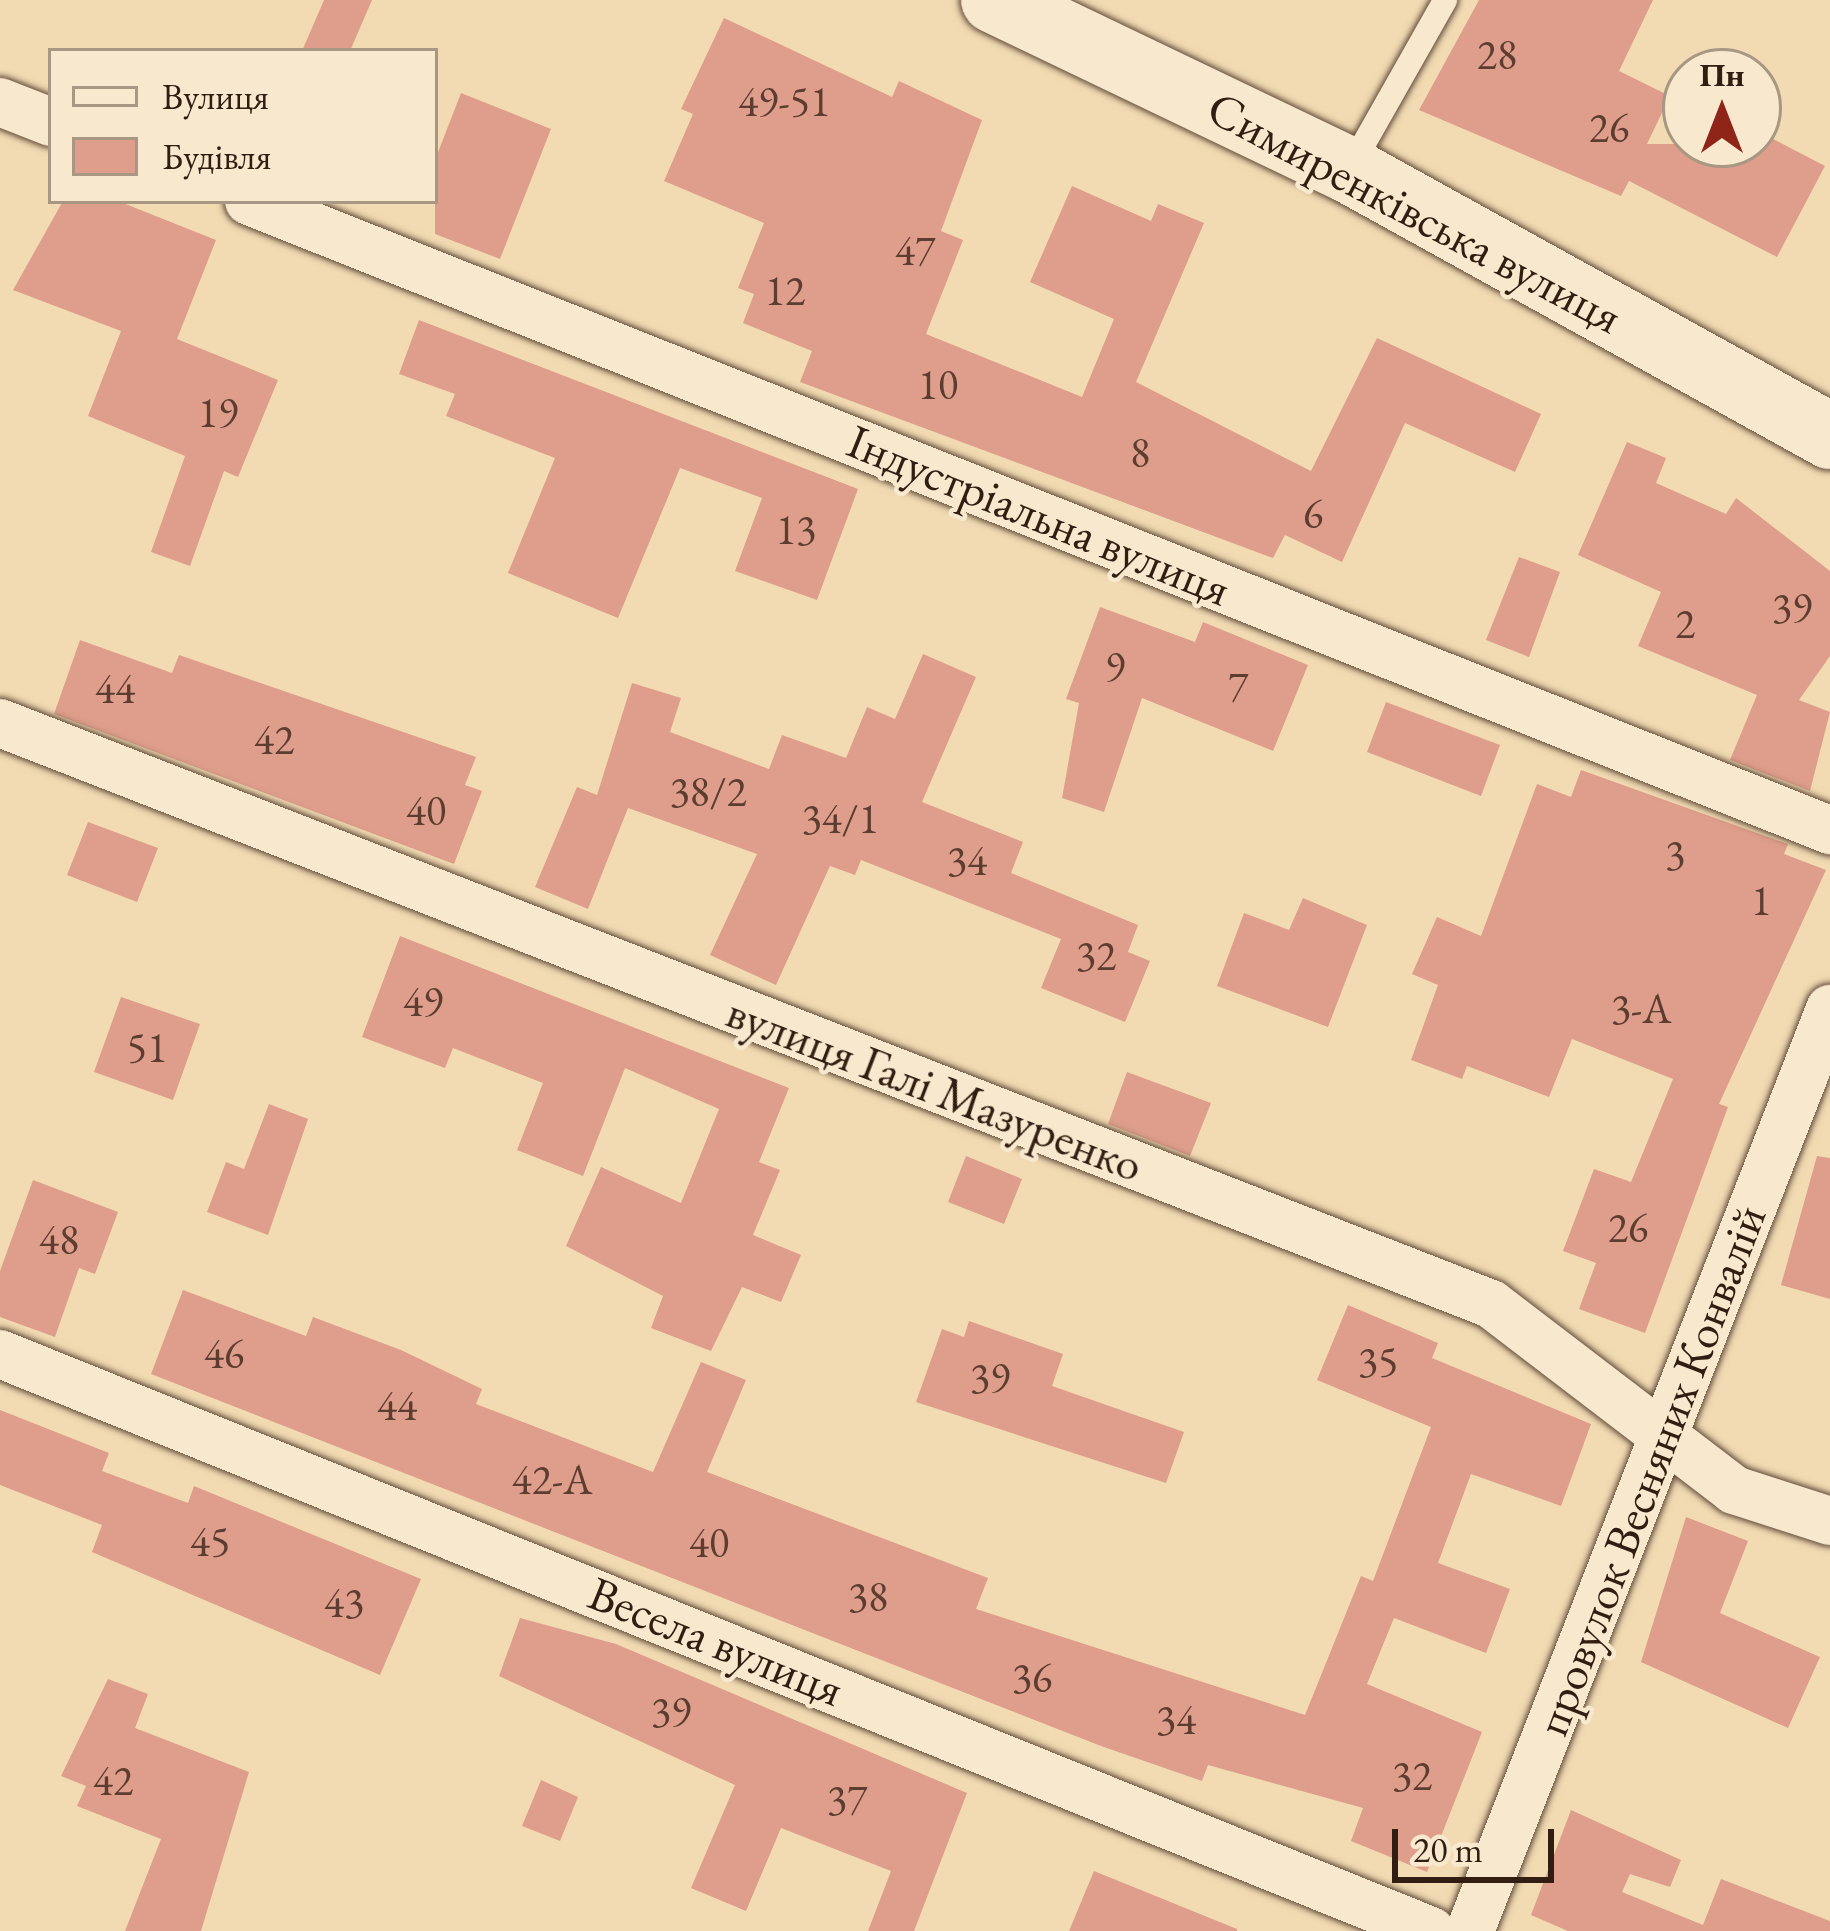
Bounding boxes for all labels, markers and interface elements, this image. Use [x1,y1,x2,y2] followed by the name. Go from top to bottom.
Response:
[1477,30,1517,80] house number: 28
[48,48,438,204] legend
[1662,48,1782,168] north arrow
[1699,53,1745,96] text: Пн
[162,73,269,120] text: Вулиця
[738,77,830,127] house number: 49-51
[1198,78,1632,346] street label: Симиренківська вулиця
[1589,103,1629,153] house number: 26
[162,133,271,180] text: Будівля
[895,226,935,276] house number: 47
[765,266,805,316] house number: 12
[918,360,958,410] house number: 10
[198,388,238,438] house number: 19
[839,412,1239,618] street label: Індустріальна вулиця
[1130,428,1150,478] house number: 8
[1303,489,1323,539] house number: 6
[776,505,816,555] house number: 13
[1772,583,1812,633] house number: 39
[1675,599,1695,649] house number: 2
[1105,642,1125,692] house number: 9
[1228,662,1248,712] house number: 7
[95,664,135,714] house number: 44
[254,715,294,765] house number: 42
[669,767,747,817] house number: 38/2
[406,786,446,836] house number: 40
[801,794,879,844] house number: 34/1
[1665,830,1685,880] house number: 3
[947,836,987,886] house number: 34
[1751,876,1771,926] house number: 1
[1076,931,1116,981] house number: 32
[403,977,443,1027] house number: 49
[719,982,1151,1194] street label: вулиця Галі Мазуренко
[1611,984,1671,1034] house number: 3-А
[127,1023,167,1073] house number: 51
[1522,1197,1778,1743] street label: провулок Весняних Конвалій
[1608,1203,1648,1253] house number: 26
[39,1215,79,1265] house number: 48
[204,1329,244,1379] house number: 46
[1358,1337,1398,1387] house number: 35
[970,1353,1010,1403] house number: 39
[377,1381,417,1431] house number: 44
[512,1455,592,1505] house number: 42-А
[190,1517,230,1567] house number: 45
[689,1518,729,1568] house number: 40
[580,1564,852,1718] street label: Весела вулиця
[848,1572,888,1622] house number: 38
[324,1578,364,1628] house number: 43
[1012,1653,1052,1703] house number: 36
[651,1687,691,1737] house number: 39
[1156,1695,1196,1745] house number: 34
[1392,1751,1432,1801] house number: 32
[93,1756,133,1806] house number: 42
[827,1775,867,1825] house number: 37
[1398,1805,1560,1879] scale bar
[1413,1826,1483,1873] text: 20 m

